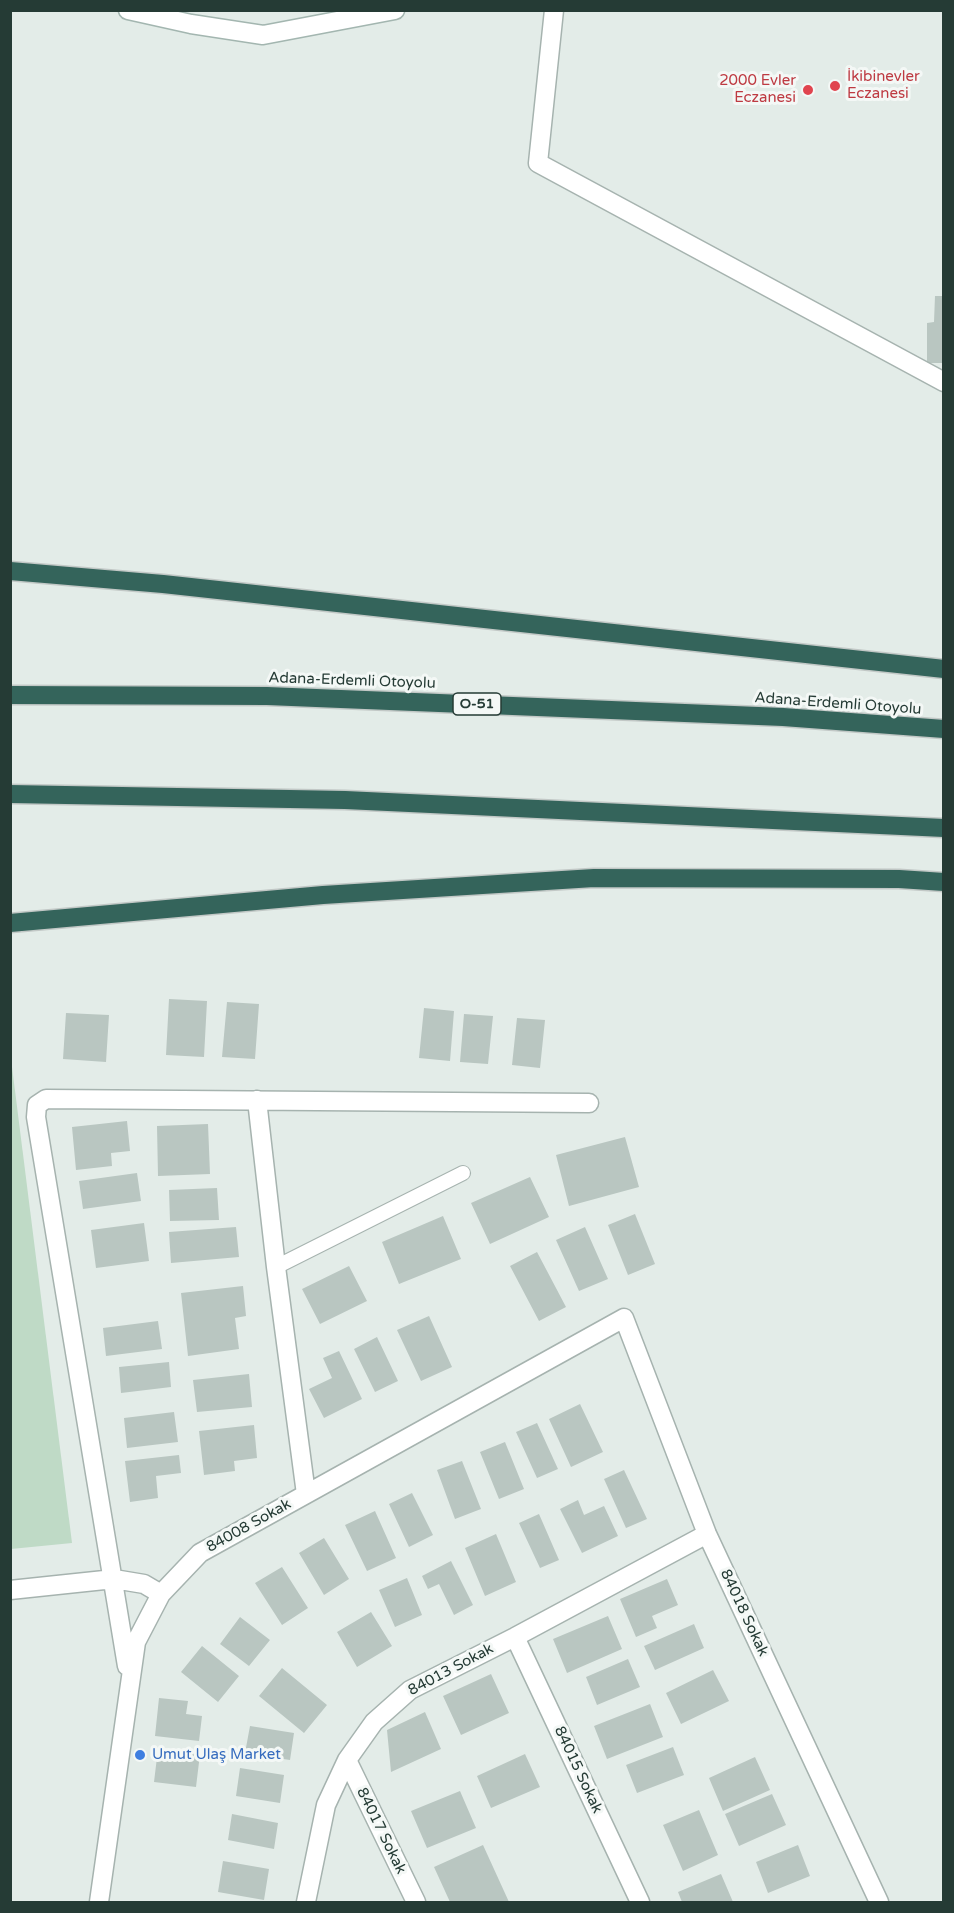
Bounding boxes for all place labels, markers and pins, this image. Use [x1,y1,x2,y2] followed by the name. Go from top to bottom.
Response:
[847,68,920,103] place label: İkibinevler Eczanesi
[719,72,796,107] place label: 2000 Evler Eczanesi
[828,79,842,93] marker: İkibinevler Eczanesi
[801,83,815,97] marker: 2000 Evler Eczanesi
[152,1746,281,1764] place label: Umut Ulaş Market
[133,1748,147,1762] marker: Umut Ulaş Market

